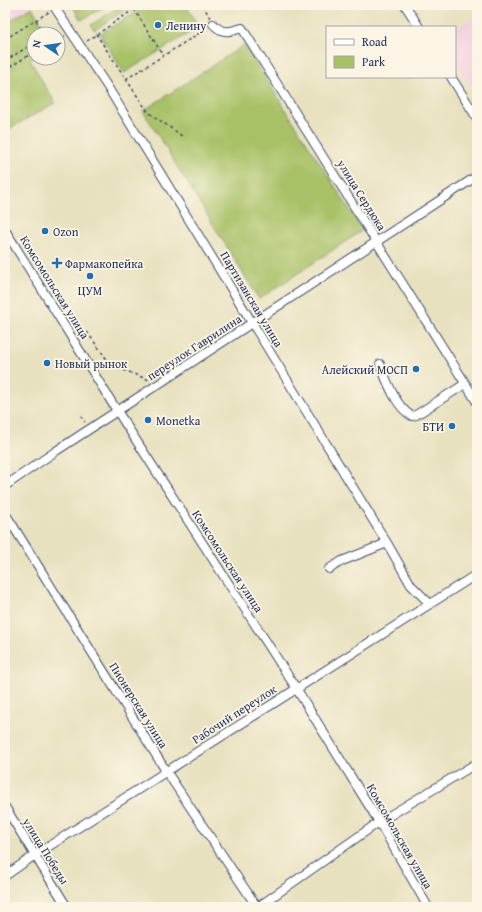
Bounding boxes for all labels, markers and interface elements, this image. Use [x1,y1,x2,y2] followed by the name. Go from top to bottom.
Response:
[166,17,206,34] place label: Ленину
[153,20,163,30] marker: Ленину
[26,26,66,66] north arrow
[326,26,456,78] legend
[362,33,388,50] text: Road
[28,38,45,49] text: N
[362,53,386,70] text: Park
[333,155,391,234] street label: улица Сердюка
[53,223,79,240] place label: Ozon
[40,226,50,236] marker: Ozon
[16,232,94,342] street label: Комсомольская улица
[217,248,288,350] street label: Партизанская улица
[65,255,143,272] place label: Фармакопейка
[52,258,62,268] marker: Фармакопейка
[85,271,95,281] marker: ЦУМ
[78,282,102,299] place label: ЦУМ
[143,310,245,384] street label: переулок Гаврилина
[55,355,128,372] place label: Новый рынок
[42,358,52,368] marker: Новый рынок
[322,361,408,378] place label: Алейский МОСП
[411,364,421,374] marker: Алейский МОСП
[156,412,201,429] place label: Monetka
[143,415,153,425] marker: Monetka
[422,418,444,435] place label: БТИ
[447,421,457,431] marker: БТИ
[188,507,268,616] street label: Комсомольская улица
[106,659,172,752] street label: Пионерская улица
[189,680,280,748] street label: Рабочий переулок
[363,780,437,892] street label: Комсомольская улица
[18,814,74,888] street label: улица Победы

